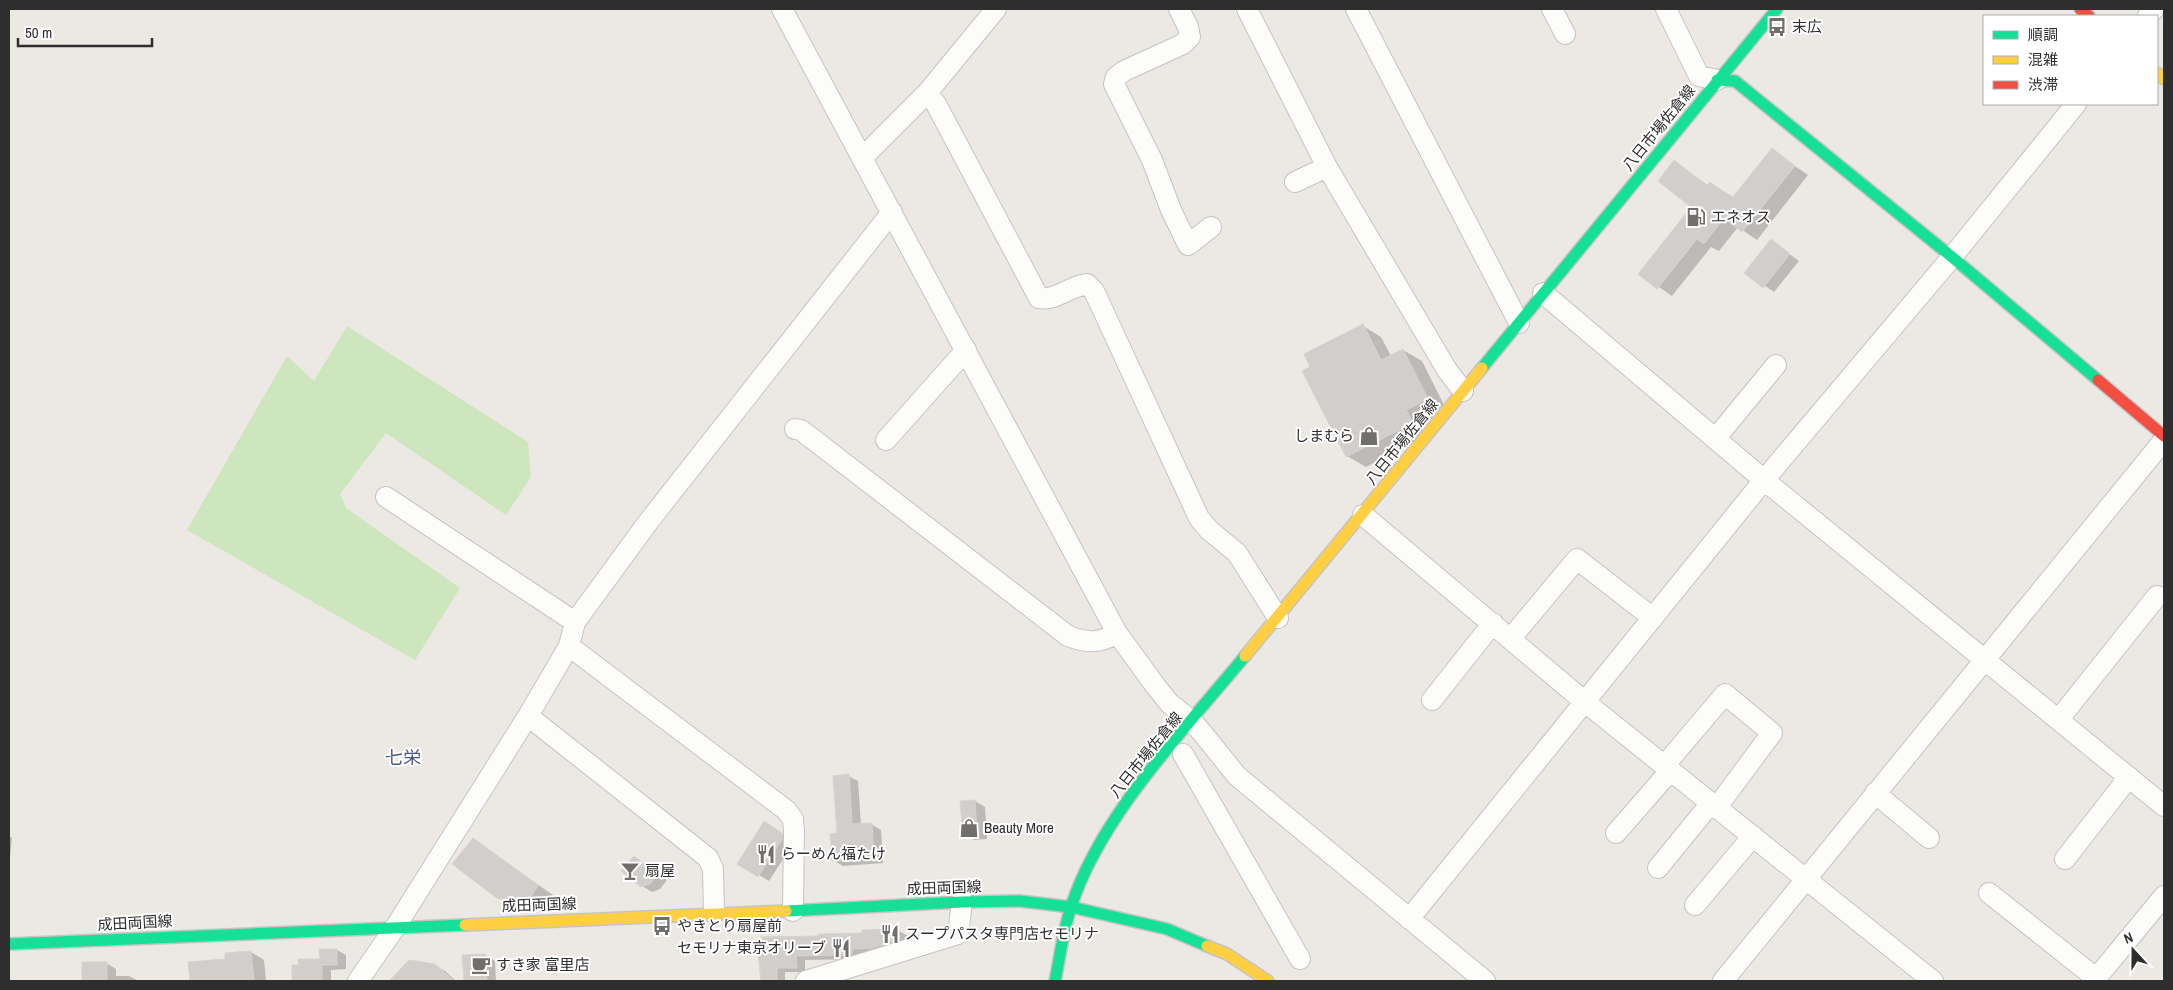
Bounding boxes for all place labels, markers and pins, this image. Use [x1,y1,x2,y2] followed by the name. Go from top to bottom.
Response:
[1766,16,1788,38] bus stop icon: 末広
[1792,16,1822,37] place label: 末広
[1685,206,1707,228] fuel station icon: エネオス
[1711,206,1771,227] place label: エネオス
[1294,425,1354,446] place label: しまむら
[1358,425,1380,447] shop icon: しまむら
[958,817,980,839] shop icon: Beauty More
[984,817,1054,838] place label: Beauty More
[755,843,777,865] restaurant icon: らーめん福たけ
[781,843,886,864] place label: らーめん福たけ
[619,860,641,882] bar icon: 扇屋
[645,860,675,881] place label: 扇屋
[651,915,673,937] bus stop icon: やきとり扇屋前
[677,915,782,936] place label: やきとり扇屋前
[879,923,901,945] restaurant icon: スープパスタ専門店セモリナ
[905,923,1099,944] place label: スープパスタ専門店セモリナ
[677,937,826,958] place label: セモリナ東京オリーブ
[830,937,852,959] restaurant icon: セモリナ東京オリーブ
[470,954,492,976] cafe icon: すき家 富里店
[496,954,589,975] place label: すき家 富里店

